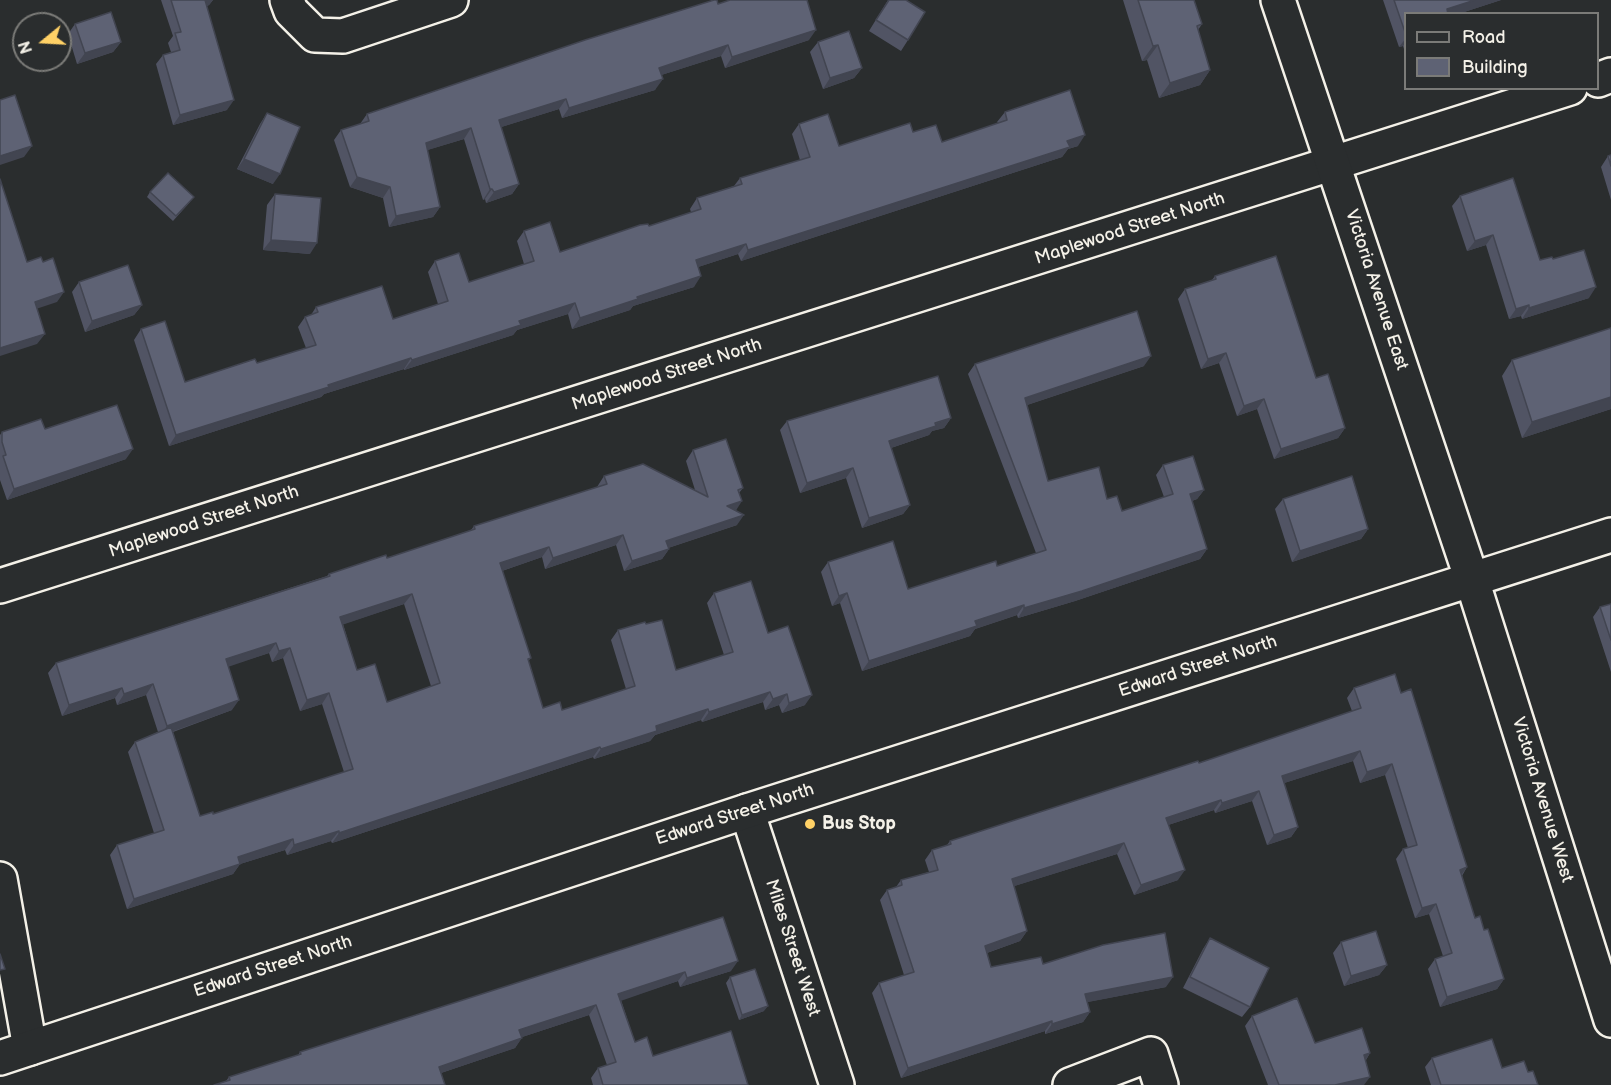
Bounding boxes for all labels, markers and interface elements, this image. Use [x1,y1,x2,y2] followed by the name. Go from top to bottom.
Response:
[12,12,72,72] north arrow
[1404,12,1599,90] legend
[1462,27,1506,48] text: Road
[15,38,37,56] text: N
[1462,57,1528,78] text: Building
[1032,188,1228,270] street label: Maplewood Street North
[1340,207,1412,373] street label: Victoria Avenue East
[569,334,765,416] street label: Maplewood Street North
[106,481,302,563] street label: Maplewood Street North
[1116,631,1280,703] street label: Edward Street North
[1507,715,1577,885] street label: Victoria Avenue West
[653,779,817,851] street label: Edward Street North
[822,813,896,835] place label: Bus Stop
[803,817,817,831] marker: Bus Stop
[760,877,824,1019] street label: Miles Street West
[191,931,355,1003] street label: Edward Street North

